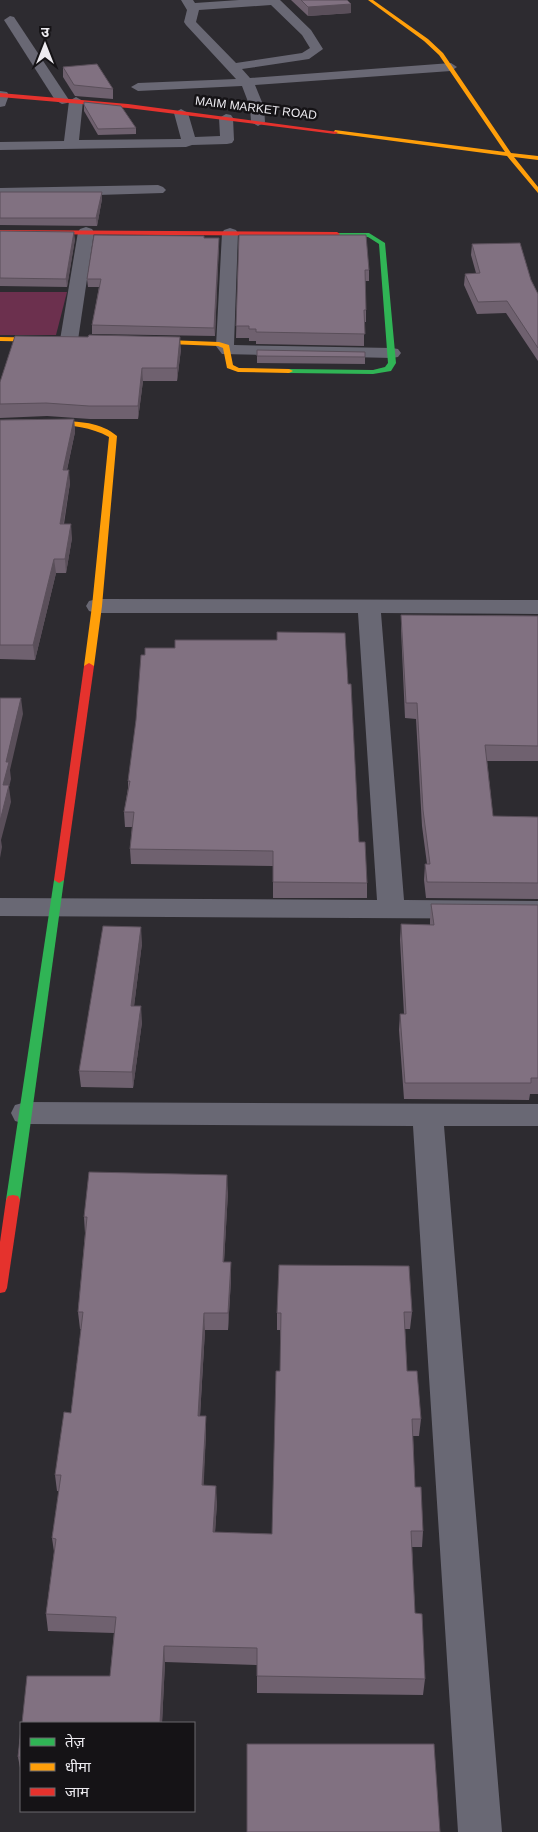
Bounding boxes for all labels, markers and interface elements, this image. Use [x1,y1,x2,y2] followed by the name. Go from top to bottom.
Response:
[20,20,70,70] north arrow
[41,24,50,40] text: उ
[194,94,318,122] street label: MAIM MARKET ROAD
[20,1722,195,1812] legend
[65,1733,86,1750] text: तेज़
[65,1758,92,1775] text: धीमा
[65,1783,90,1800] text: जाम

